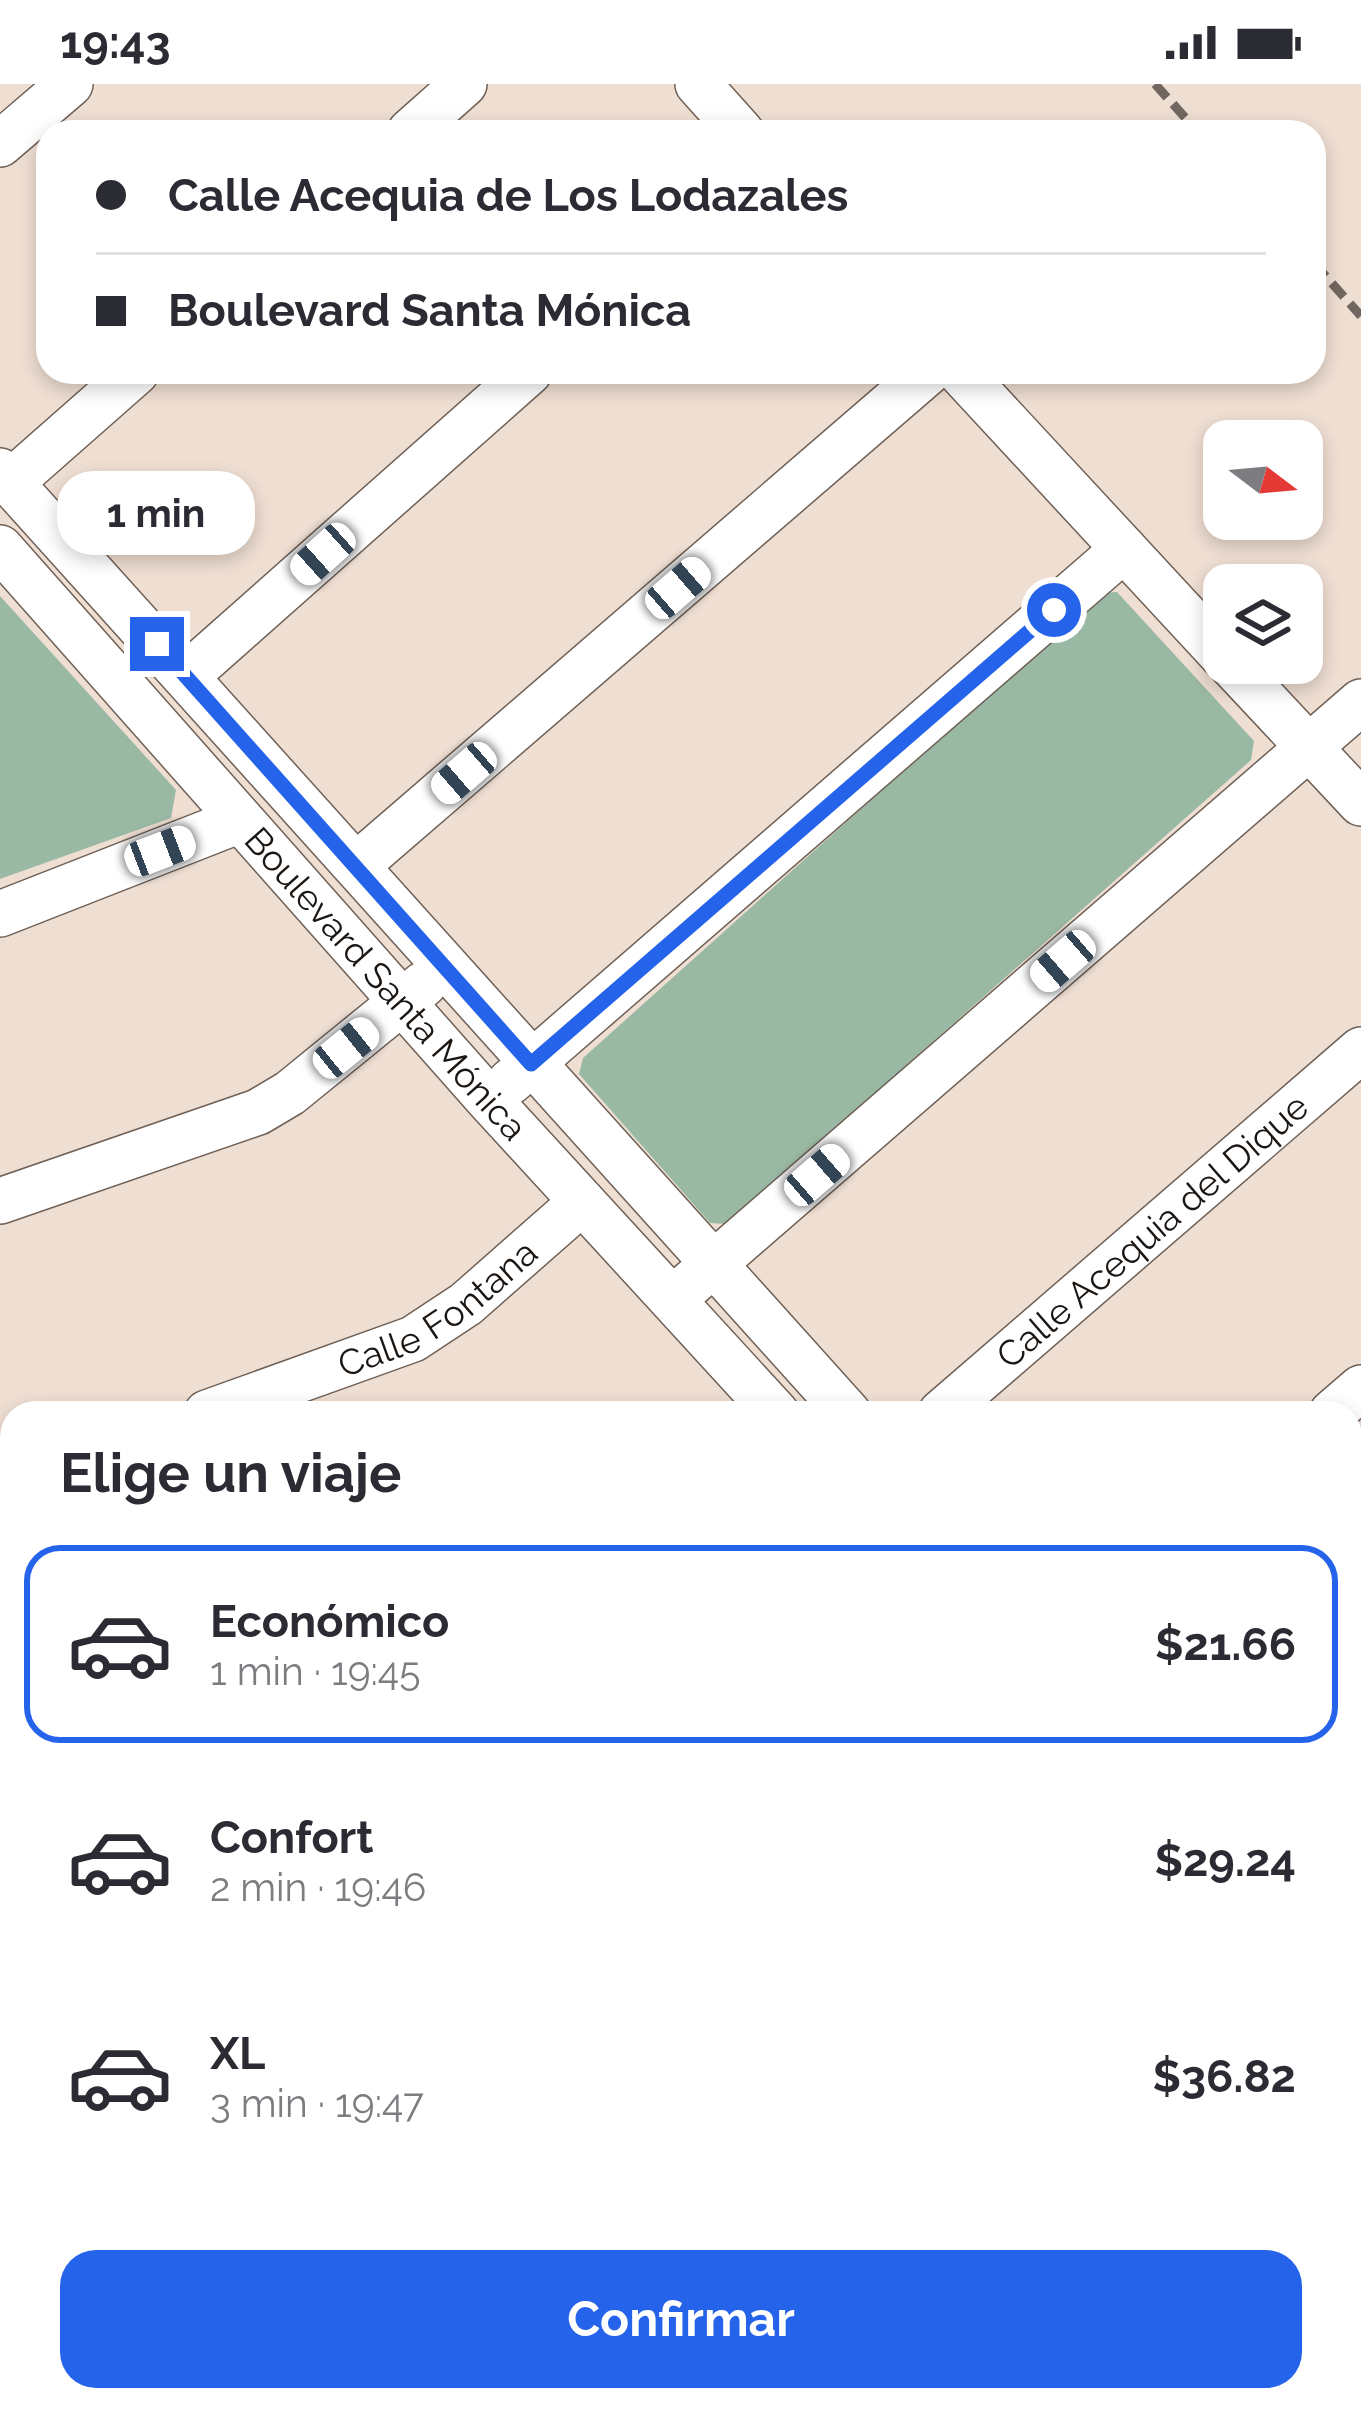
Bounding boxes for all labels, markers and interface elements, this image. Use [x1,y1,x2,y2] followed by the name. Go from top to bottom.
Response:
[60,16,171,69] text: 19:43
[168,169,849,222] text: Calle Acequia de Los Lodazales
[168,284,691,337] text: Boulevard Santa Mónica
[1203,420,1323,540] north arrow
[1203,420,1323,684] map controls
[58,470,256,554] callout: 1 min
[107,490,205,536] text: 1 min
[284,517,362,591] car
[639,551,717,625] car
[1203,564,1323,684] button: layers
[1027,583,1081,637] route start
[130,617,184,671] route end
[425,736,503,810] car
[236,819,536,1148] street label: Boulevard Santa Mónica
[120,821,200,881] car
[1024,924,1102,998] car
[307,1011,385,1085] car
[988,1085,1316,1376] street label: Calle Acequia del Dique
[778,1138,856,1212] car
[332,1231,545,1385] street label: Calle Fontana
[60,1441,401,1505] text: Elige un viaje
[66,1590,174,1698] icon: car
[210,1595,449,1648] text: Económico
[1155,1618,1296,1671] text: $21.66
[210,1648,420,1694] text: 1 min · 19:45
[66,1806,174,1914] icon: car
[210,1811,373,1864] text: Confort
[1154,1834,1296,1887] text: $29.24
[210,1864,426,1910] text: 2 min · 19:46
[66,2022,174,2130] icon: car
[210,2027,265,2080] text: XL
[1153,2050,1296,2103] text: $36.82
[210,2080,424,2126] text: 3 min · 19:47
[60,2250,1302,2388] button: Confirmar

